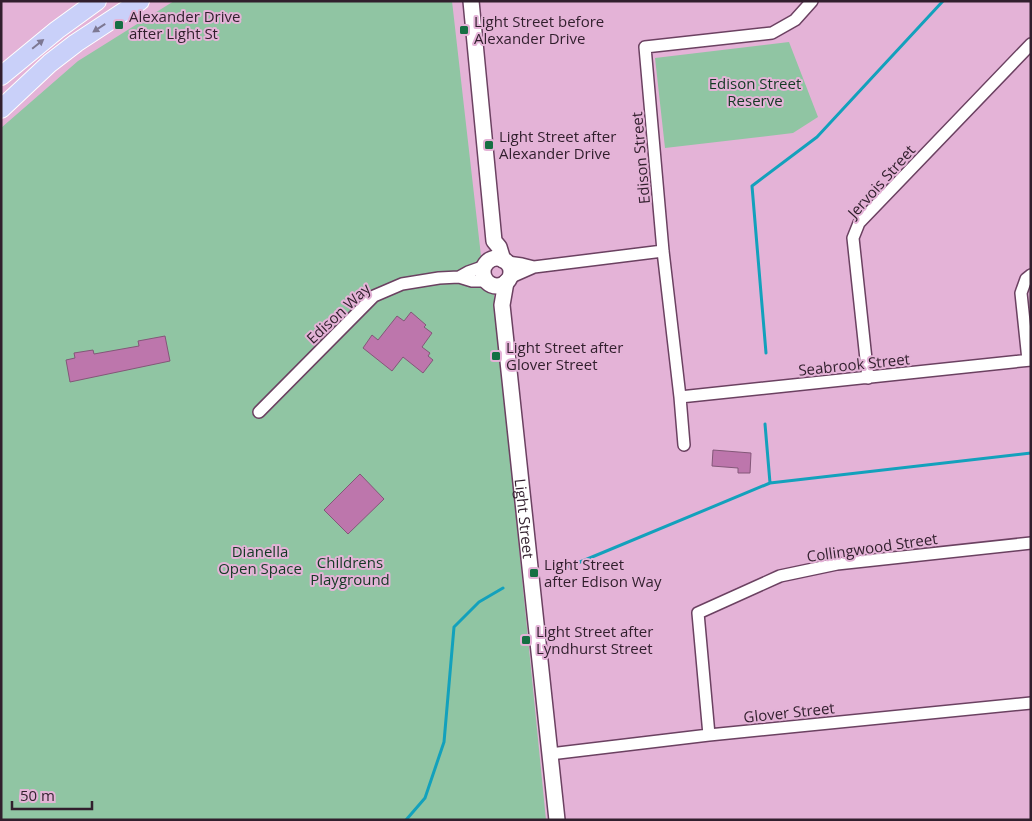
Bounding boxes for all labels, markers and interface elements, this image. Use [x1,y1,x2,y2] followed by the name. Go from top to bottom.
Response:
[129,6,240,43] place label: Alexander Drive after Light St
[474,11,604,48] place label: Light Street before Alexander Drive
[113,19,125,31] marker: Alexander Drive after Light St
[93,23,106,32] one-way arrow
[458,24,470,36] marker: Light Street before Alexander Drive
[31,39,44,50] one-way arrow
[709,73,801,110] park label: Edison Street Reserve
[626,111,654,205] street label: Edison Street
[499,126,616,163] place label: Light Street after Alexander Drive
[483,139,495,151] marker: Light Street after Alexander Drive
[842,140,919,223] street label: Jervois Street
[302,278,375,348] street label: Edison Way
[506,337,623,374] place label: Light Street after Glover Street
[797,348,911,380] street label: Seabrook Street
[490,350,502,362] marker: Light Street after Glover Street
[511,477,539,559] street label: Light Street
[805,528,939,566] street label: Collingwood Street
[218,541,302,578] park label: Dianella Open Space
[310,552,390,589] park label: Childrens Playground
[544,554,662,591] place label: Light Street after Edison Way
[528,567,540,579] marker: Light Street after Edison Way
[536,621,653,658] place label: Light Street after Lyndhurst Street
[520,634,532,646] marker: Light Street after Lyndhurst Street
[742,697,836,727] street label: Glover Street
[12,778,92,810] scale bar
[20,785,55,805] text: 50 m

